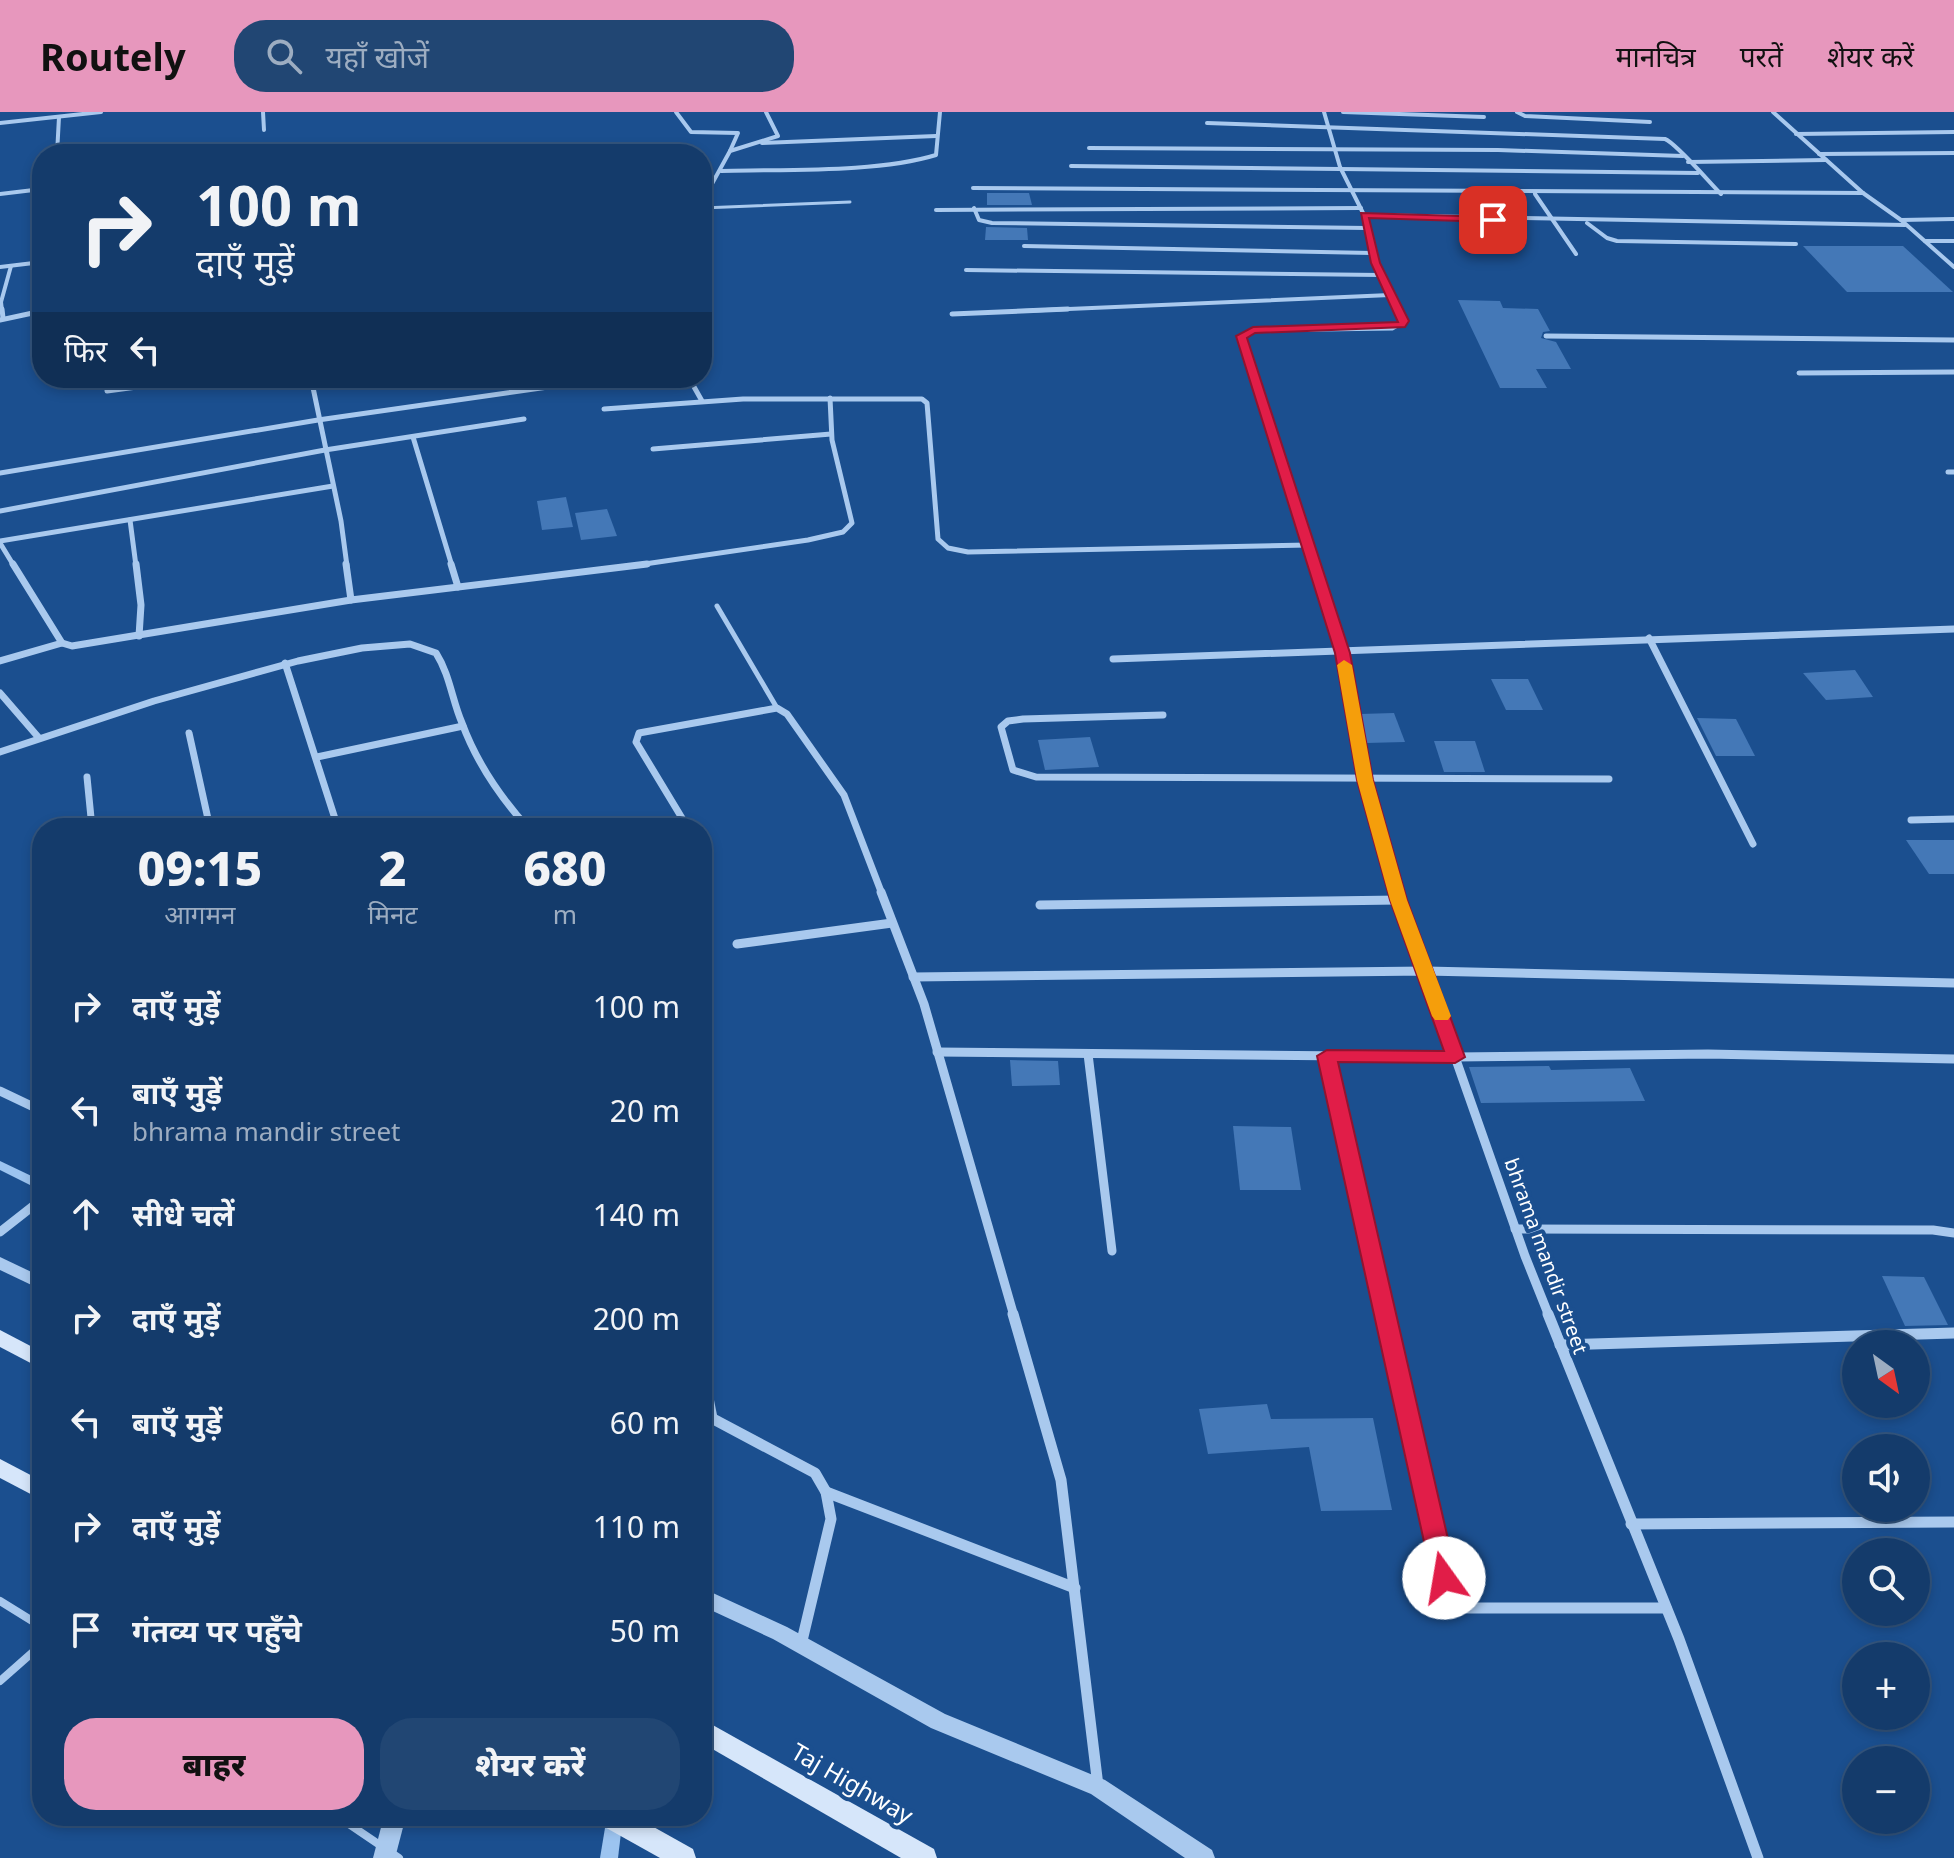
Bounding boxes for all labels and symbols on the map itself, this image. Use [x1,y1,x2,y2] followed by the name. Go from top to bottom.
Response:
[1459,186,1527,254] pin
[1498,1154,1594,1357] street label: bhrama mandir street
[1842,1330,1930,1418] north arrow
[1402,1536,1486,1620] position arrow
[786,1735,920,1831] street label: Taj Highway

